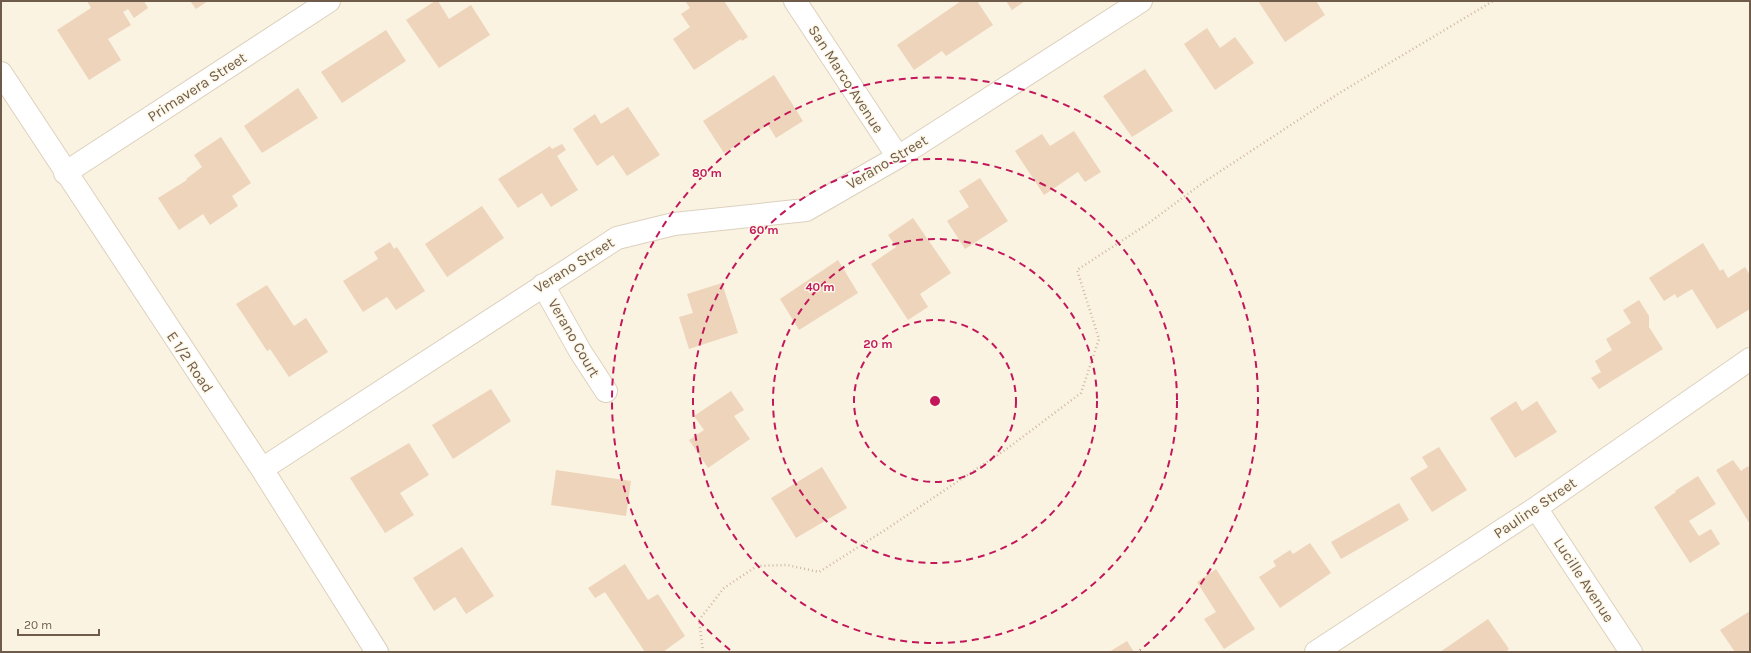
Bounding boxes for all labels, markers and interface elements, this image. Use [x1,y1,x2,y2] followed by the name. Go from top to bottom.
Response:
[804,22,888,136] street label: San Marco Avenue
[144,48,250,126] street label: Primavera Street
[843,131,931,193] street label: Verano Street
[692,166,722,180] text: 80 m
[749,223,779,237] text: 60 m
[531,233,618,297] street label: Verano Street
[805,280,835,294] text: 40 m
[544,296,604,381] street label: Verano Court
[163,328,217,396] street label: E 1/2 Road
[863,337,893,351] text: 20 m
[928,394,942,408] centre of rings
[1490,474,1580,542] street label: Pauline Street
[1550,534,1618,626] street label: Lucille Avenue
[18,611,99,637] scale bar
[24,618,52,632] text: 20 m

